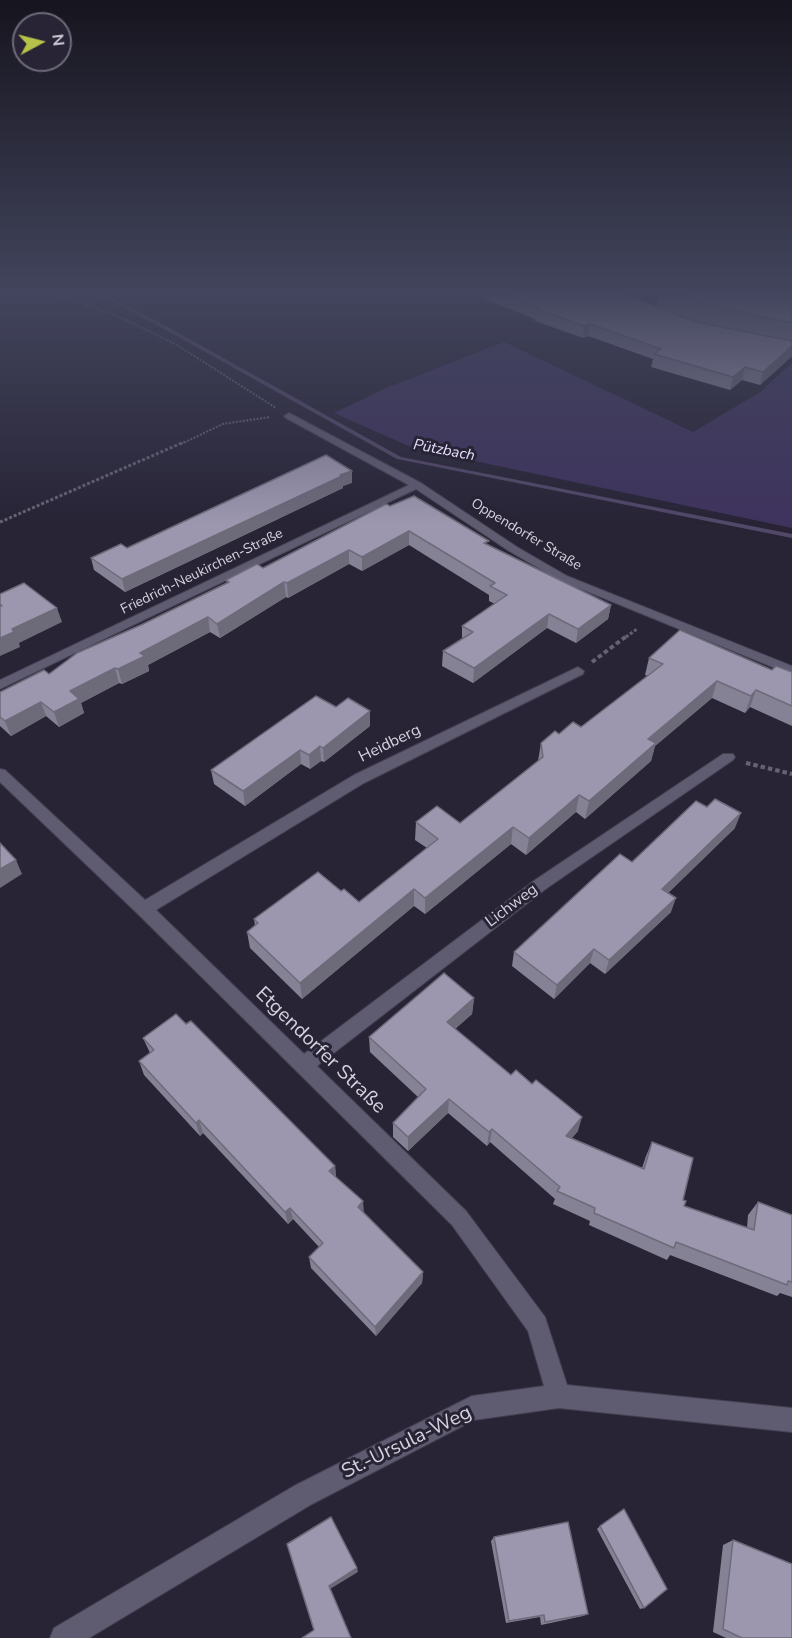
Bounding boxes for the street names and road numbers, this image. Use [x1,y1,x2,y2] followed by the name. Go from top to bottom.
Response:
[468,495,584,575] street label: Oppendorfer Straße
[118,525,286,619] street label: Friedrich-Neukirchen-Straße
[356,721,424,767] street label: Heidberg
[482,880,542,932] street label: Lichweg
[250,983,390,1119] street label: Etgendorfer Straße
[338,1401,476,1485] street label: St.-Ursula-Weg

